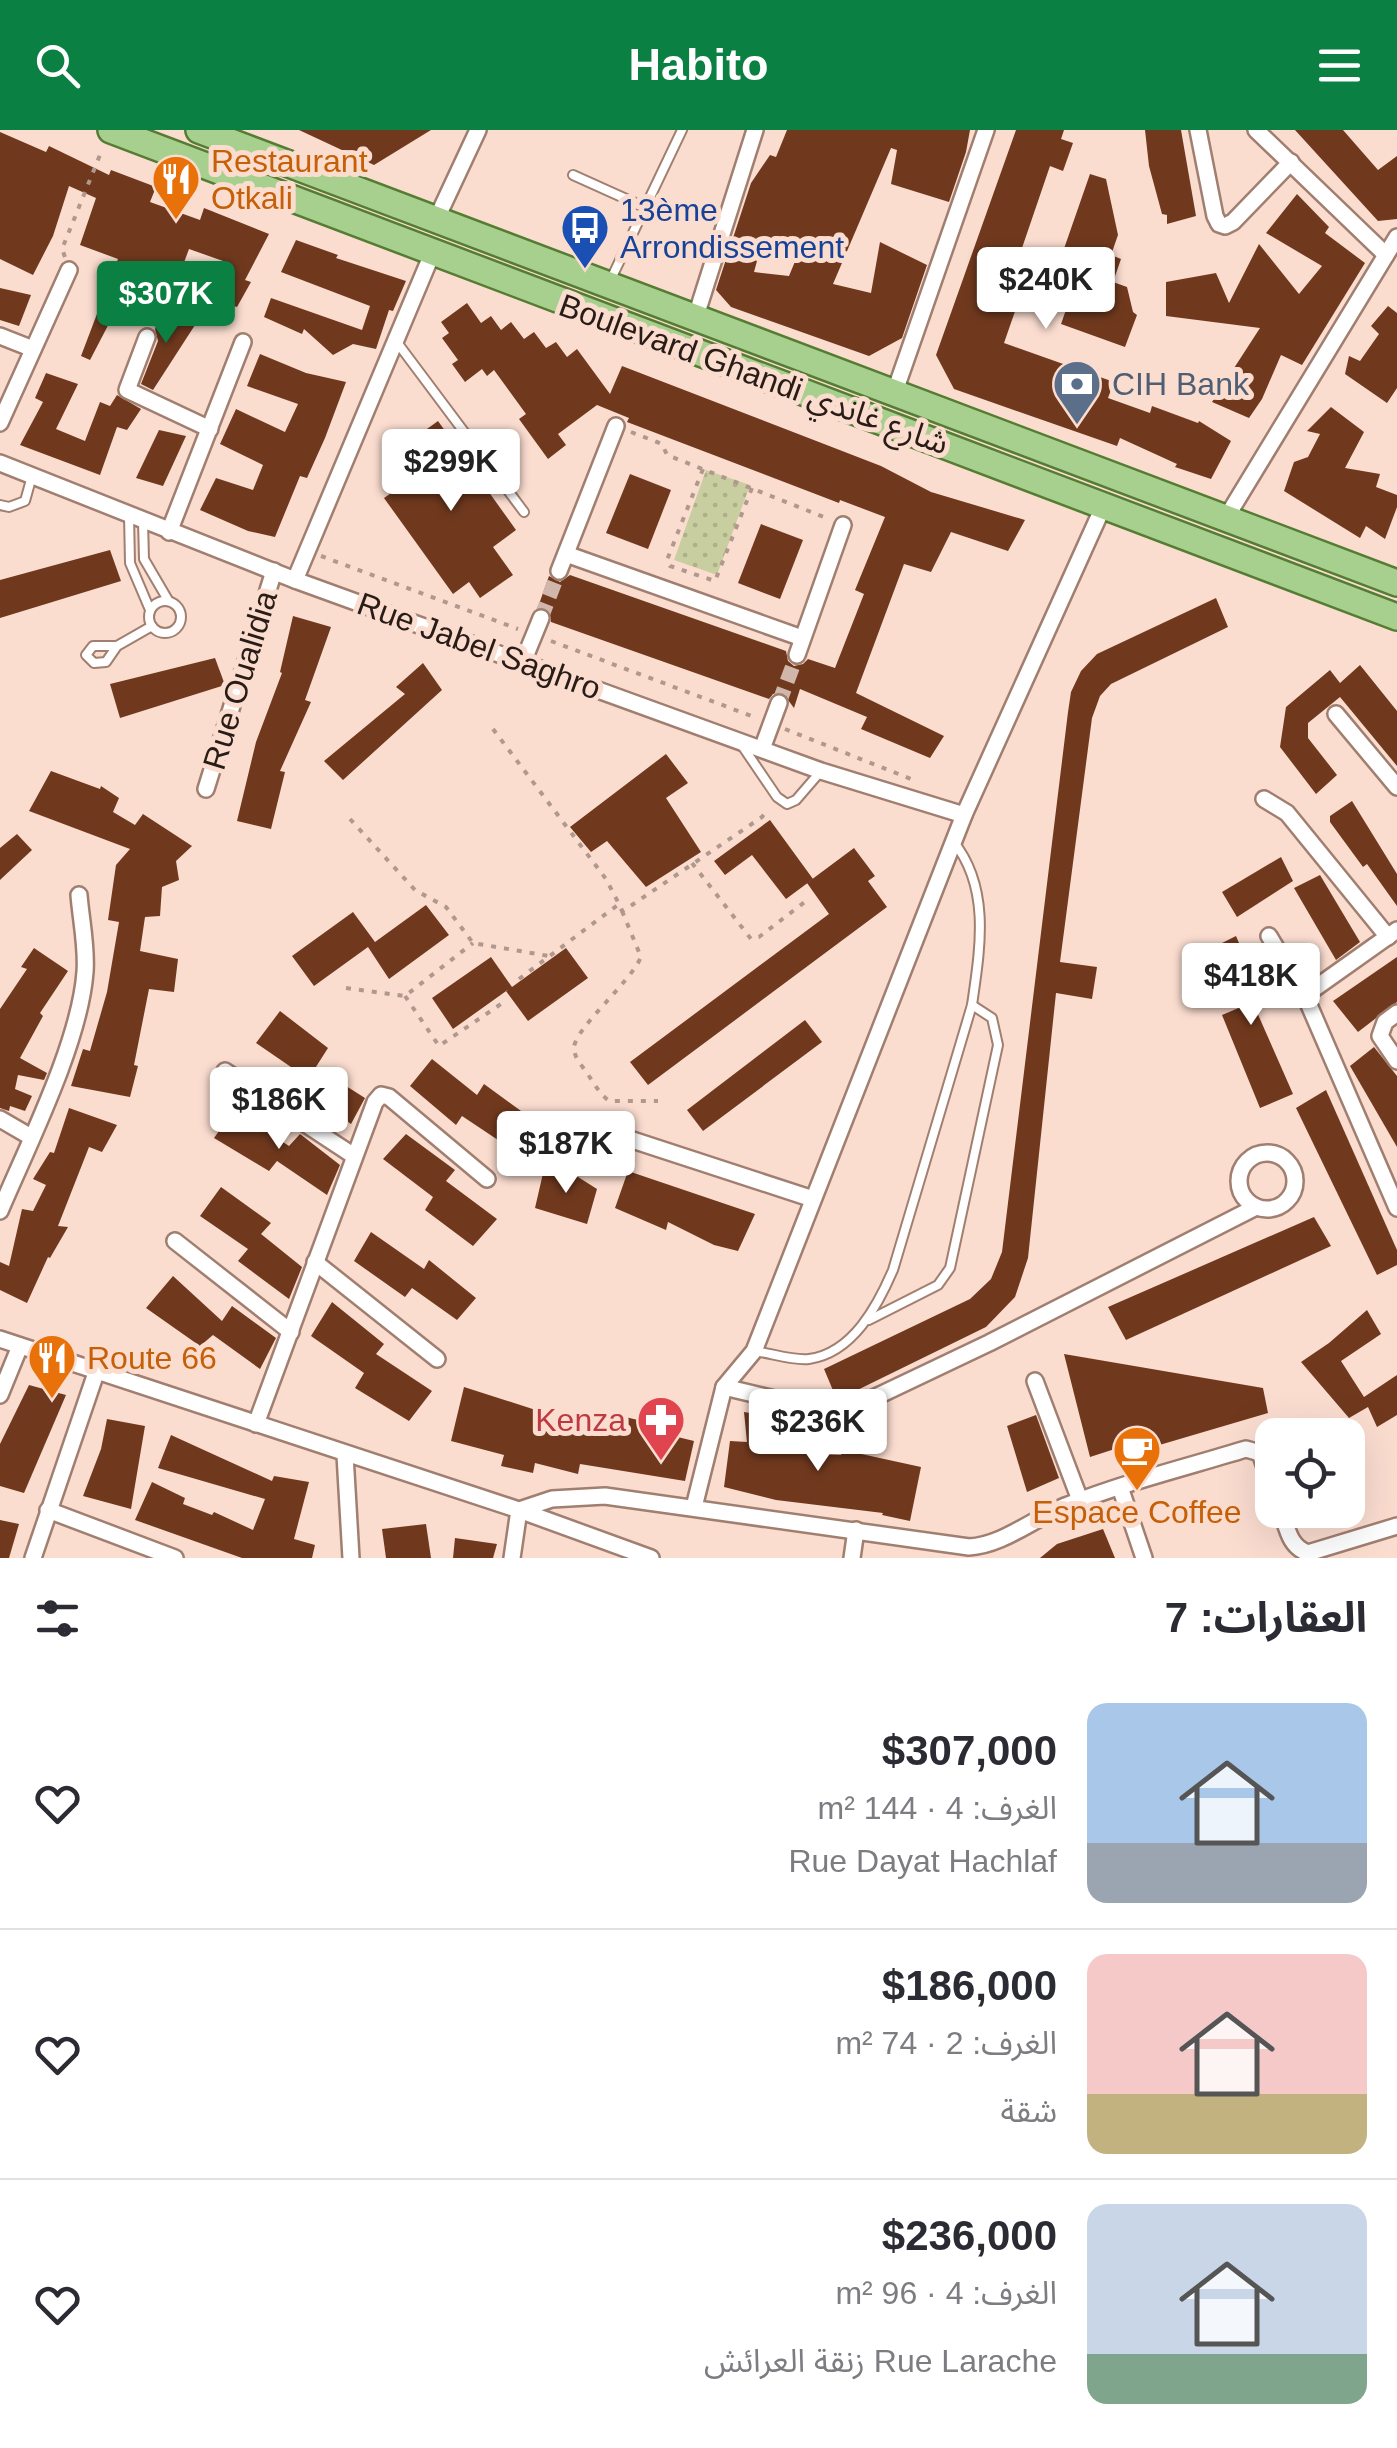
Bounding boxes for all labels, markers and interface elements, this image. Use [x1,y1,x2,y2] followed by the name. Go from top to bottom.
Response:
[30,38,85,93] icon: search
[1312,38,1367,93] icon: menu
[629,39,769,90] text: Habito
[211,143,368,216] place label: Restaurant Otkali
[150,153,202,221] restaurant icon: Restaurant Otkali
[620,192,844,265] place label: 13ème Arrondissement
[559,202,611,270] bus stop icon: 13ème Arrondissement
[976,247,1116,332] pin: $240K
[96,261,236,346] pin: $307K
[999,261,1093,297] text: $240K
[119,275,213,311] text: $307K
[552,287,954,467] street label: Boulevard Ghandi شارع غاندي
[1051,358,1103,426] bank icon: CIH Bank
[1112,366,1250,402] place label: CIH Bank
[381,429,521,514] pin: $299K
[404,443,498,479] text: $299K
[352,585,606,707] street label: Rue Jabel Saghro
[196,586,284,774] street label: Rue Oualidia
[1181,943,1321,1028] pin: $418K
[1204,957,1298,993] text: $418K
[209,1067,349,1152] pin: $186K
[232,1081,326,1117] text: $186K
[496,1111,636,1196] pin: $187K
[519,1125,613,1161] text: $187K
[26,1332,78,1400] restaurant icon: Route 66
[87,1340,217,1376] place label: Route 66
[748,1389,888,1474] pin: $236K
[635,1394,687,1462] pharmacy icon: Kenza
[535,1402,626,1438] place label: Kenza
[771,1403,865,1439] text: $236K
[1255,1418,1365,1528] map controls
[1255,1418,1365,1528] button: locate
[1111,1424,1163,1492] cafe icon: Espace Coffee
[1032,1494,1242,1530] place label: Espace Coffee
[30,1591,85,1646] icon: filters
[1165,1594,1367,1641] text: العقارات: 7
[882,1727,1057,1774] text: $307,000
[1167,1743,1287,1863] icon: home
[30,1776,85,1831] icon: heart
[818,1790,1057,1826] text: الغرف: 4 · 144 m²
[788,1843,1057,1879] text: Rue Dayat Hachlaf
[882,1962,1057,2009] text: $186,000
[1167,1994,1287,2114] icon: home
[835,2025,1057,2061] text: الغرف: 2 · 74 m²
[30,2027,85,2082] icon: heart
[1001,2093,1057,2129] text: شقة
[882,2212,1057,2259] text: $236,000
[1167,2244,1287,2364] icon: home
[835,2275,1057,2311] text: الغرف: 4 · 96 m²
[30,2277,85,2332] icon: heart
[704,2343,1057,2379] text: Rue Larache زنقة العرائش

